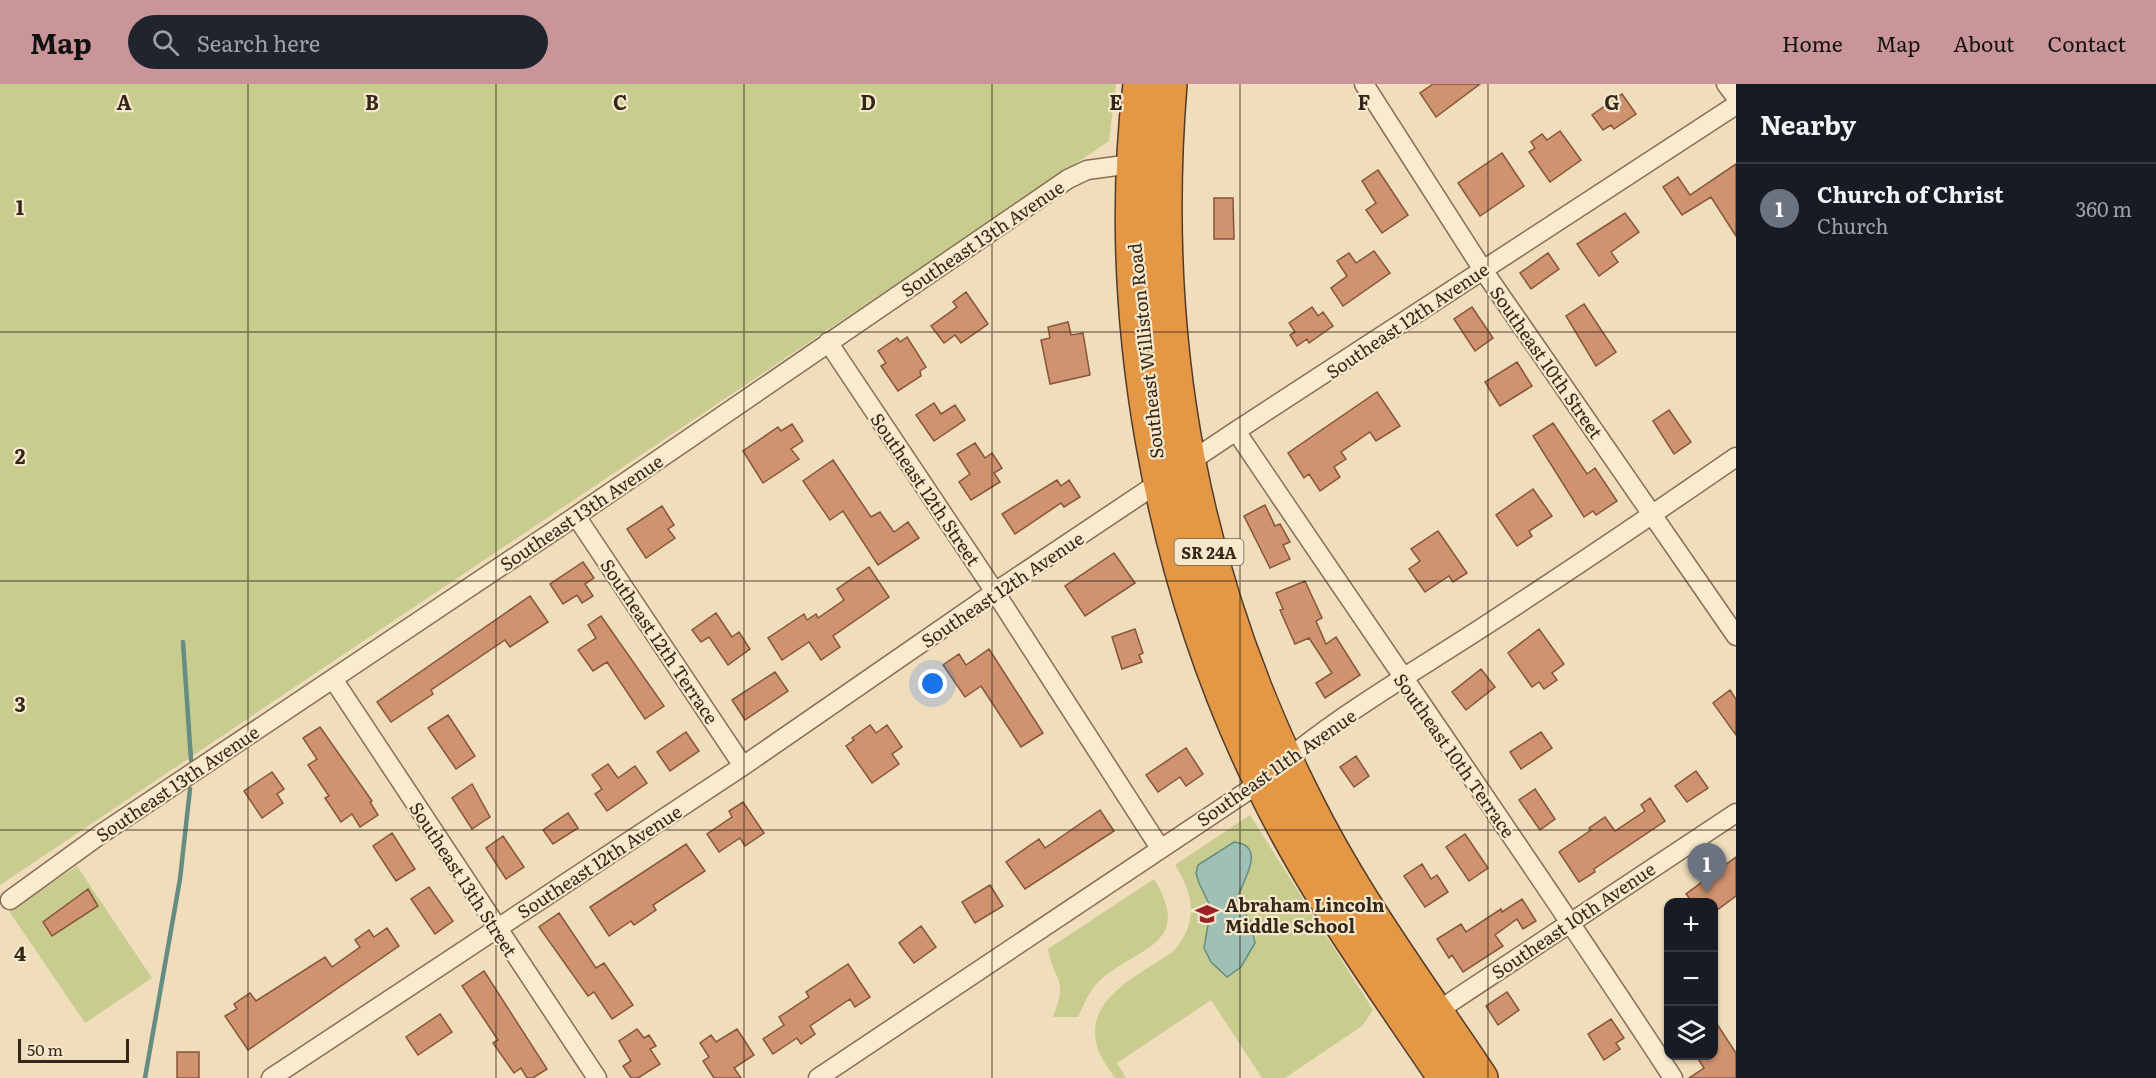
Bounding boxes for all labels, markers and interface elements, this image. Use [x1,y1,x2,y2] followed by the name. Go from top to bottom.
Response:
[128,15,548,69] search box
[30,21,92,63] text: Map
[149,26,182,59] icon: search
[197,26,320,59] text: Search here
[1782,27,1843,58] text: Home
[1876,27,1920,58] text: Map
[1953,27,2015,58] text: About
[2048,27,2126,58] text: Contact
[116,86,132,116] text: A
[365,86,379,116] text: B
[613,86,627,116] text: C
[860,86,876,116] text: D
[1109,86,1123,116] text: E
[1358,86,1371,116] text: F
[1604,86,1620,116] text: G
[1760,104,1856,143] text: Nearby
[895,173,1069,303] street label: Southeast 13th Avenue
[1817,177,2004,210] text: Church of Christ
[16,191,24,221] text: 1
[1775,193,1784,223] text: 1
[2075,193,2132,223] text: 360 m
[1817,210,1889,240] text: Church
[1120,242,1170,460] street label: Southeast Williston Road
[1320,255,1494,385] street label: Southeast 12th Avenue
[1484,280,1610,444] street label: Southeast 10th Street
[865,407,988,572] street label: Southeast 12th Street
[15,440,26,470] text: 2
[494,447,668,577] street label: Southeast 13th Avenue
[915,524,1089,654] street label: Southeast 12th Avenue
[1174,539,1244,565] road number: SR 24A
[595,553,725,729] street label: Southeast 12th Terrace
[1388,667,1522,843] street label: Southeast 10th Terrace
[918,669,947,698] your location
[14,688,26,718] text: 3
[1191,702,1361,832] street label: Southeast 11th Avenue
[90,718,264,848] street label: Southeast 13th Avenue
[404,796,525,963] street label: Southeast 13th Street
[511,798,687,924] street label: Southeast 12th Avenue
[1688,844,1726,893] pin: 1
[1486,855,1660,985] street label: Southeast 10th Avenue
[1225,891,1385,939] place label: Abraham Lincoln Middle School
[1664,898,1718,1060] map controls
[1664,898,1718,952] button: +
[1194,901,1220,927] school or university icon: Abraham Lincoln Middle School
[14,937,26,967] text: 4
[1664,952,1718,1006] button: −
[1664,1006,1718,1060] button: layers
[18,1036,129,1064] scale bar
[27,1037,63,1061] text: 50 m

